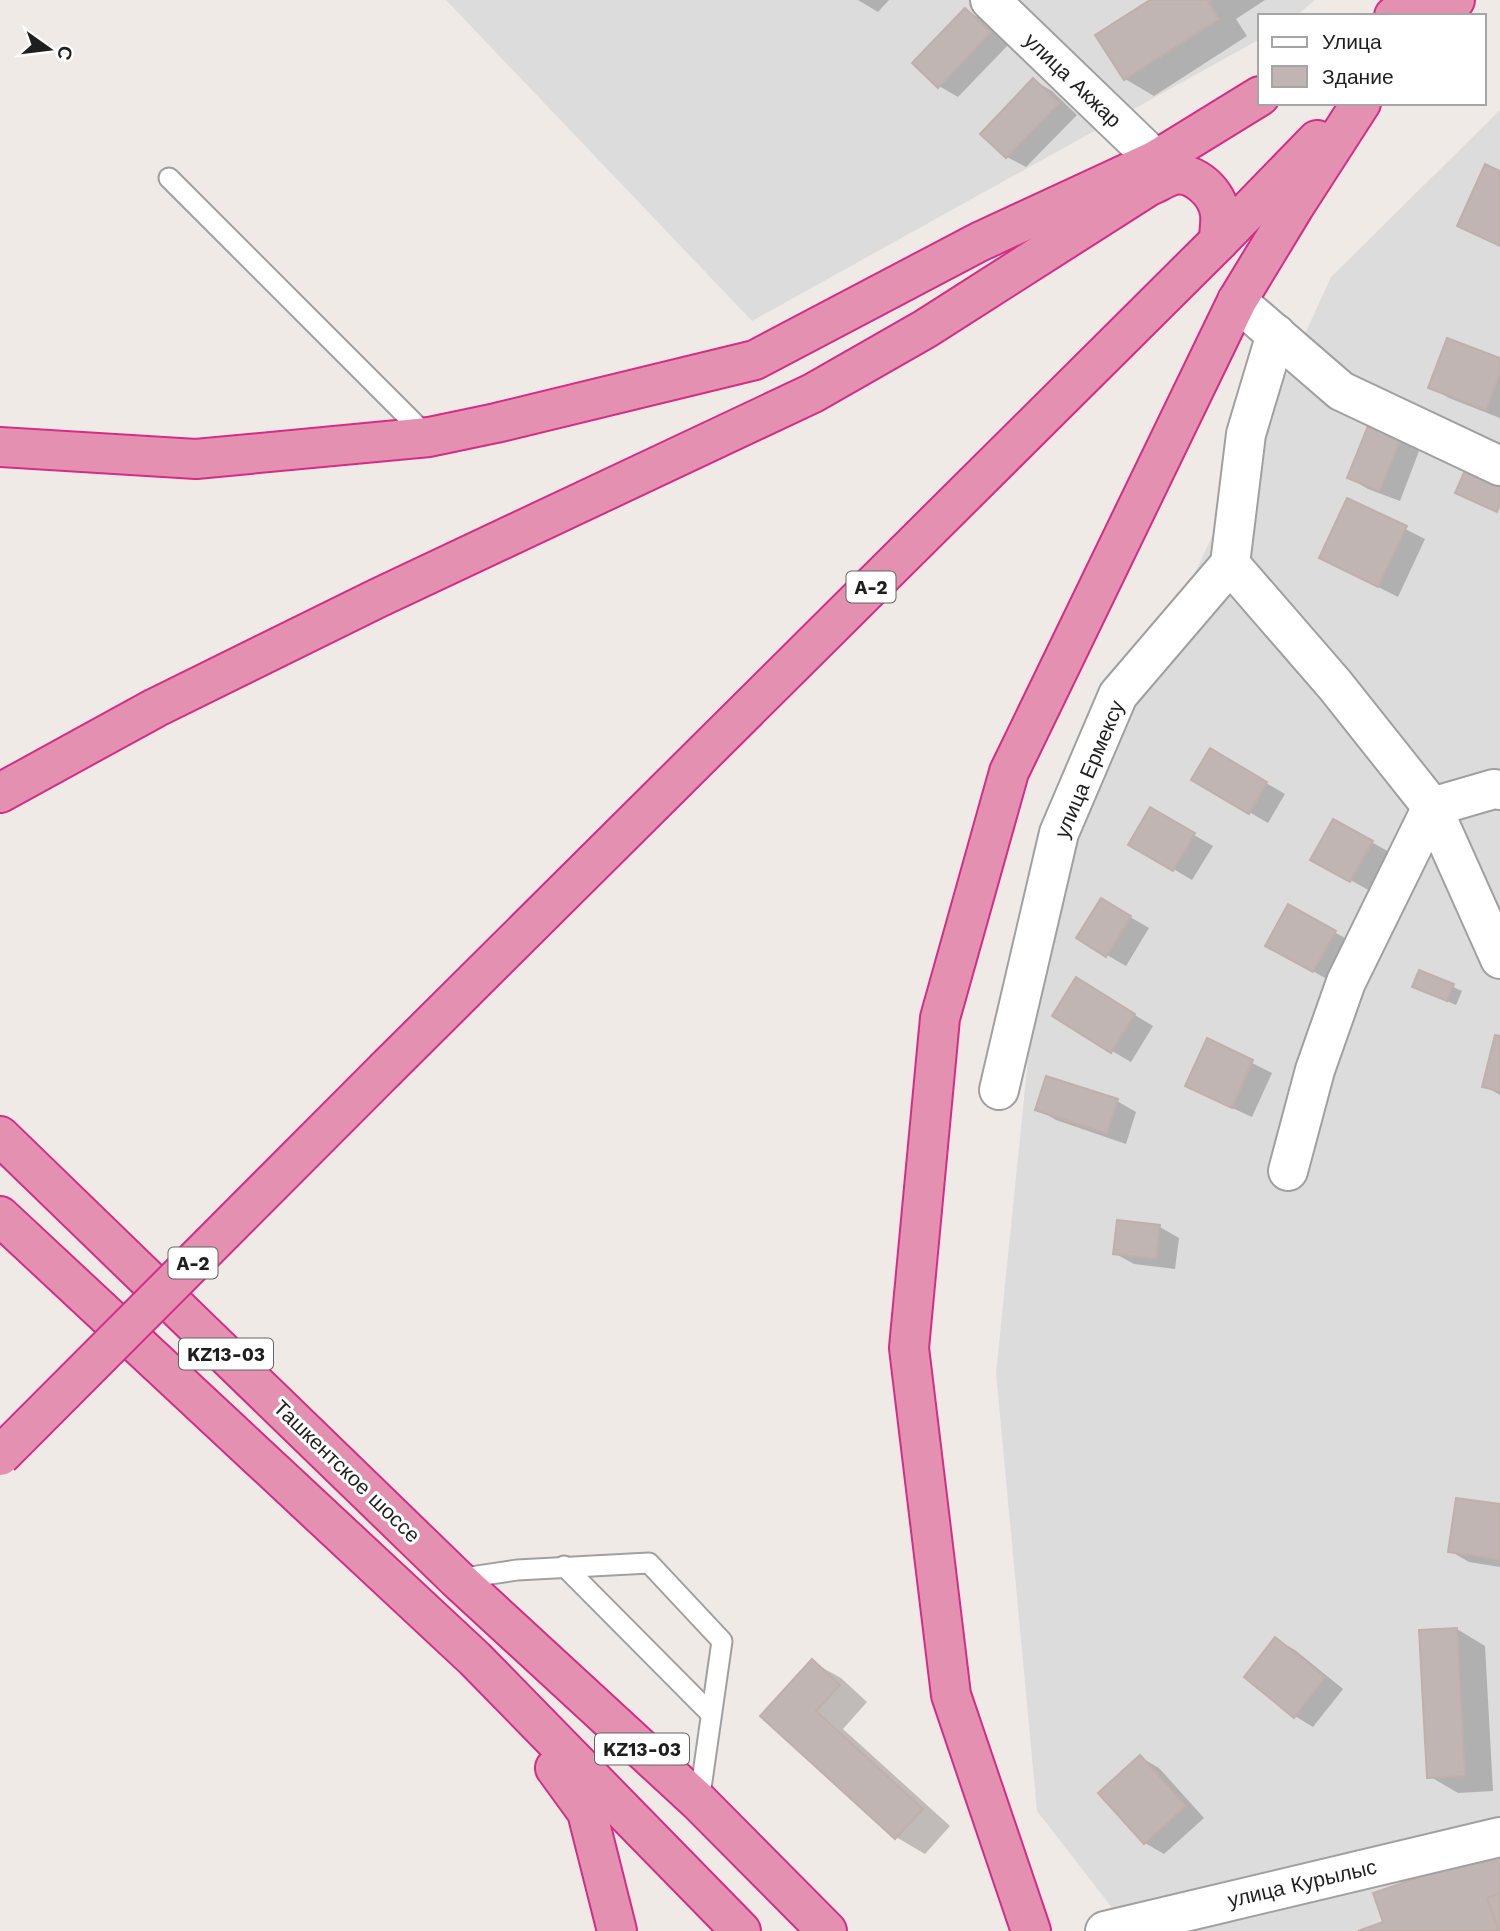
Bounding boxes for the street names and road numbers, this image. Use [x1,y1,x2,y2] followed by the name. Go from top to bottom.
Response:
[1019,27,1127,133] street label: улица Акжар
[846,572,896,602] road number: A-2
[1049,696,1129,842] street label: улица Ермексу
[168,1247,218,1278] road number: A-2
[179,1338,273,1370] road number: KZ13-03
[268,1395,426,1547] street label: Ташкентское шоссе
[595,1734,689,1764] road number: KZ13-03
[1225,1854,1379,1912] street label: улица Курылыс

